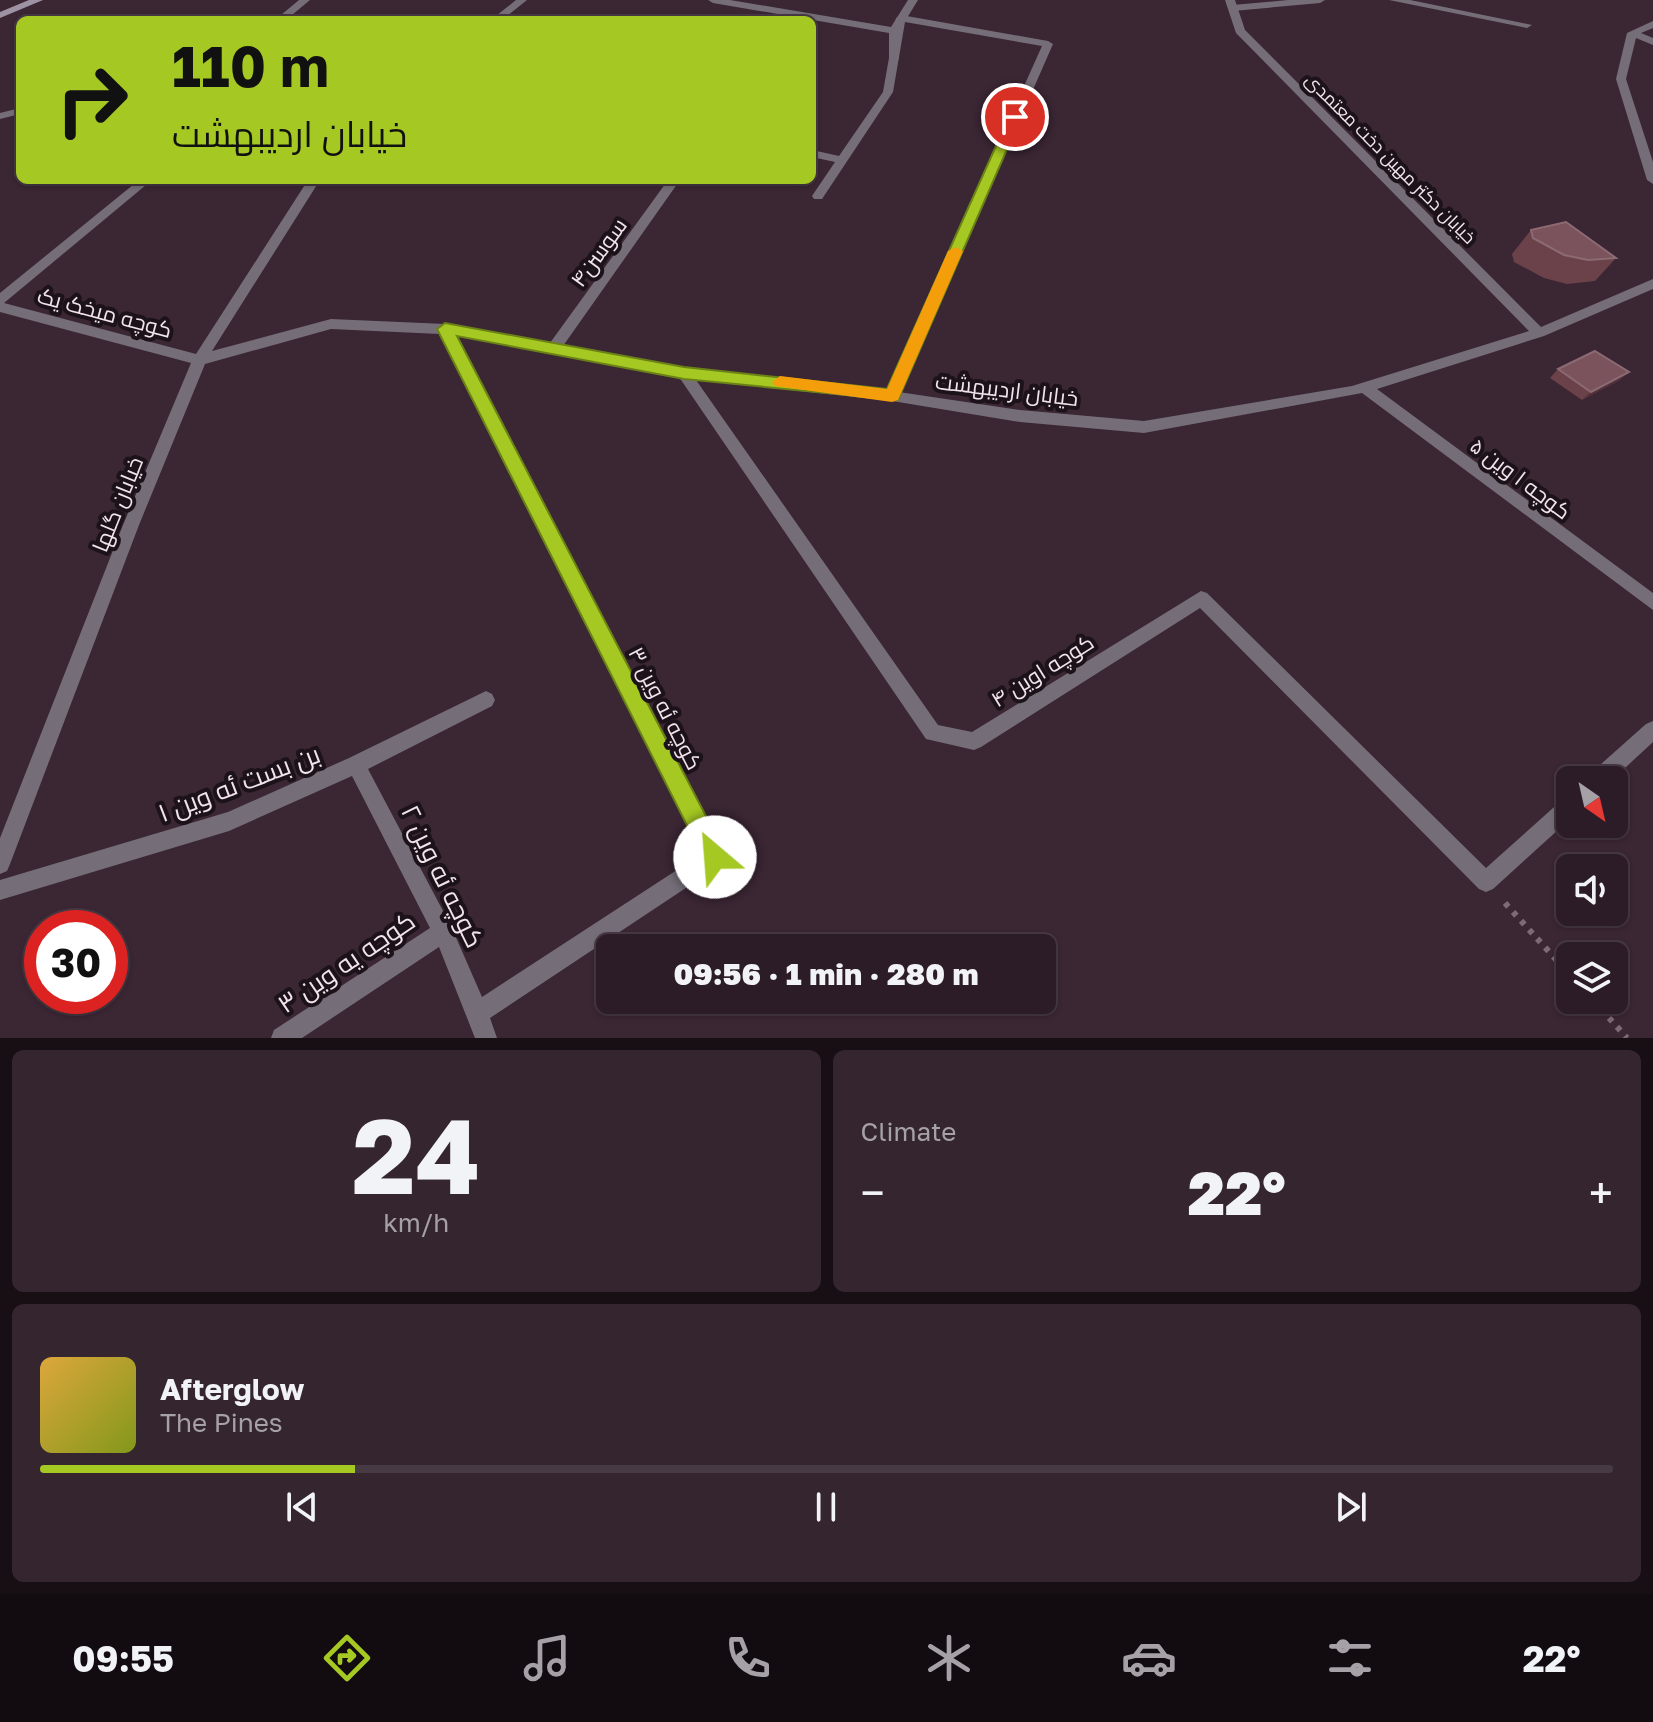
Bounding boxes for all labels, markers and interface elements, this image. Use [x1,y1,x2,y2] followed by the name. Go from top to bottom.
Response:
[172,32,329,99] text: 110 m
[40,48,144,152] icon: right
[1300,68,1481,249] street label: خیابان دکتر مهین دخت معتمدی
[981,83,1049,151] pin
[993,95,1037,139] icon: arrive
[172,112,407,155] text: خیابان اردیبهشت
[564,212,633,292] street label: سوسن۴
[34,281,175,345] street label: کوچه میخک یک
[934,367,1080,412] street label: خیابان اردیبهشت
[1464,431,1577,526] street label: کوچه ا وین ۵
[86,452,149,556] street label: خیابان گلها
[986,628,1099,714] street label: کوچه اوین ۴
[622,642,709,775] street label: کوچه ئه وین ۳
[154,738,325,829] street label: بن بست ئه وین ۱
[1556,766,1628,838] north arrow
[1556,766,1628,1014] map controls
[393,799,491,953] street label: کوچه ئه وین ۲
[673,815,757,899] position arrow
[1556,854,1628,926] button: sound
[271,905,422,1021] street label: کوچه یه وین ۳
[24,910,128,1014] speed limit sign: 30
[1556,942,1628,1014] button: layers
[673,956,979,992] text: 09:56 · 1 min · 280 m
[352,1092,480,1217] text: 24
[861,1116,956,1147] text: Climate
[1188,1156,1286,1228] text: 22°
[861,1166,885,1219] text: −
[1589,1166,1613,1219] text: +
[383,1207,449,1238] text: km/h
[160,1371,304,1407] text: Afterglow
[160,1407,283,1438] text: The Pines
[280,1485,324,1529] icon: previous
[804,1485,848,1529] icon: pause
[1329,1485,1373,1529] icon: next
[319,1630,375,1686] icon: directions
[519,1630,575,1686] icon: music
[720,1630,776,1686] icon: phone
[921,1630,977,1686] icon: climate
[1121,1630,1177,1686] icon: car
[1322,1630,1378,1686] icon: filters
[72,1637,174,1680] text: 09:55
[1523,1637,1581,1680] text: 22°

